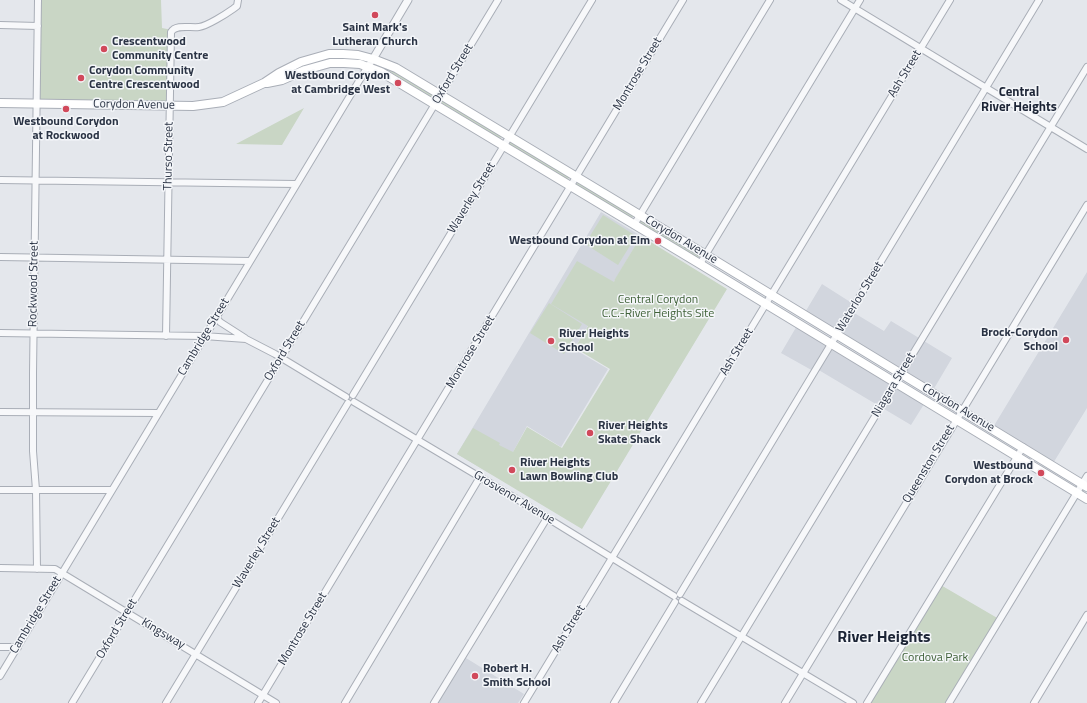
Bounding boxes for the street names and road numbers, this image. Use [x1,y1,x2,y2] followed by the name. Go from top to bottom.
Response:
[611,35,665,113] street label: Montrose Street
[429,41,477,107] street label: Oxford Street
[885,48,925,100] street label: Ash Street
[93,97,175,113] street label: Corydon Avenue
[161,121,177,191] street label: Thurso Street
[445,160,499,236] street label: Waverley Street
[642,213,720,267] street label: Corydon Avenue
[26,241,42,327] street label: Rockwood Street
[833,259,887,335] street label: Waterloo Street
[175,296,233,378] street label: Cambridge Street
[444,313,498,391] street label: Montrose Street
[261,318,309,384] street label: Oxford Street
[717,326,757,378] street label: Ash Street
[869,350,919,420] street label: Niagara Street
[919,381,997,435] street label: Corydon Avenue
[900,422,958,506] street label: Queenston Street
[471,468,557,528] street label: Grosvenor Avenue
[230,515,284,591] street label: Waverley Street
[7,574,65,656] street label: Cambridge Street
[276,590,330,668] street label: Montrose Street
[93,596,141,662] street label: Oxford Street
[549,603,589,655] street label: Ash Street
[139,615,187,653] street label: Kingsway

